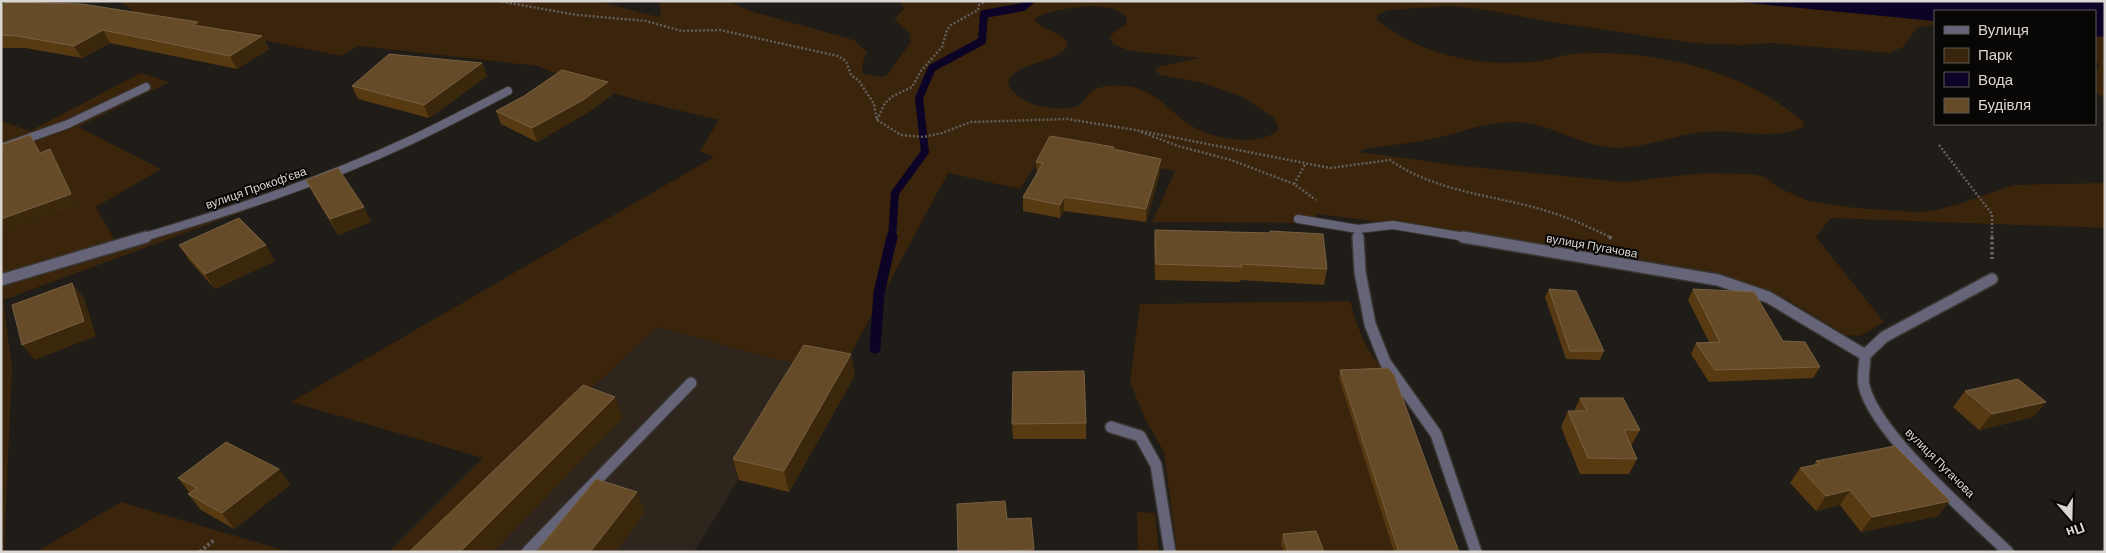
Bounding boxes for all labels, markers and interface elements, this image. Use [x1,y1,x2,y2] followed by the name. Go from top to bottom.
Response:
[1934,10,2096,125] legend
[1978,20,2029,38] text: Вулиця
[1978,45,2012,63] text: Парк
[1978,70,2014,88] text: Вода
[1978,95,2031,113] text: Будівля
[203,163,309,212] street label: вулиця Прокофʼєва
[1545,230,1639,261] street label: вулиця Пугачова
[1902,425,1979,501] street label: вулиця Пугачова
[2046,493,2096,543] north arrow
[2064,520,2087,542] text: Пн

